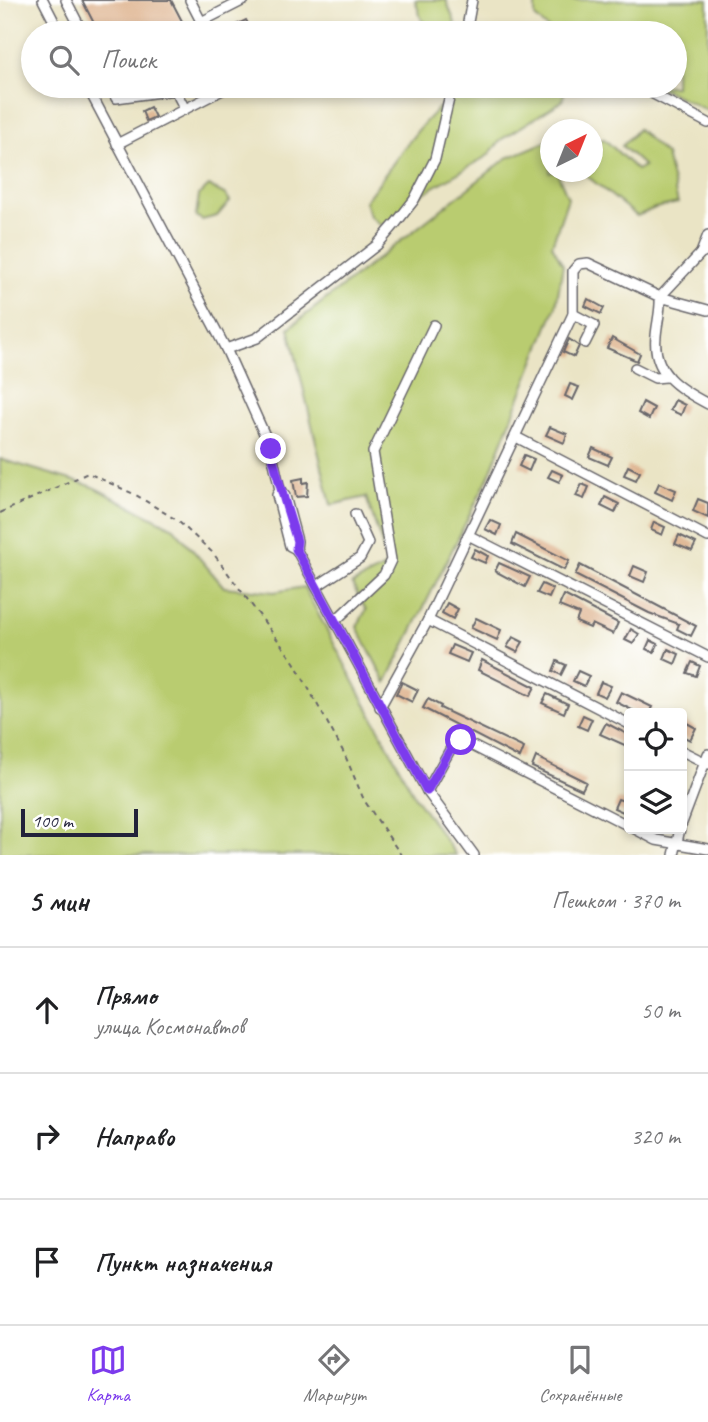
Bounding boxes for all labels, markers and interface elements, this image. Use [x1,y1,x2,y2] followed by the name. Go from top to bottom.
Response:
[21,21,687,98] search box
[45,41,83,79] icon: search
[101,43,156,76] text: Поиск
[540,119,603,182] north arrow
[255,433,286,464] route end
[624,708,687,834] map controls
[624,708,687,771] button: locate
[445,724,476,755] route start
[624,771,687,834] button: layers
[21,806,138,838] scale bar
[32,809,73,833] text: 100 m
[28,882,89,920] text: 5 мин
[552,886,680,915] text: Пешком · 370 m
[95,979,157,1012] text: Прямо
[28,991,66,1029] icon: ahead
[641,996,680,1025] text: 50 m
[95,1012,244,1041] text: улица Космонавтов
[28,1117,66,1155] icon: right
[95,1120,174,1153] text: Направо
[631,1122,680,1151] text: 320 m
[28,1243,66,1281] icon: arrive
[95,1246,271,1279] text: Пункт назначения
[87,1341,130,1407] tab: Карта
[303,1341,366,1407] tab: Маршрут
[539,1341,621,1407] tab: Сохранённые

